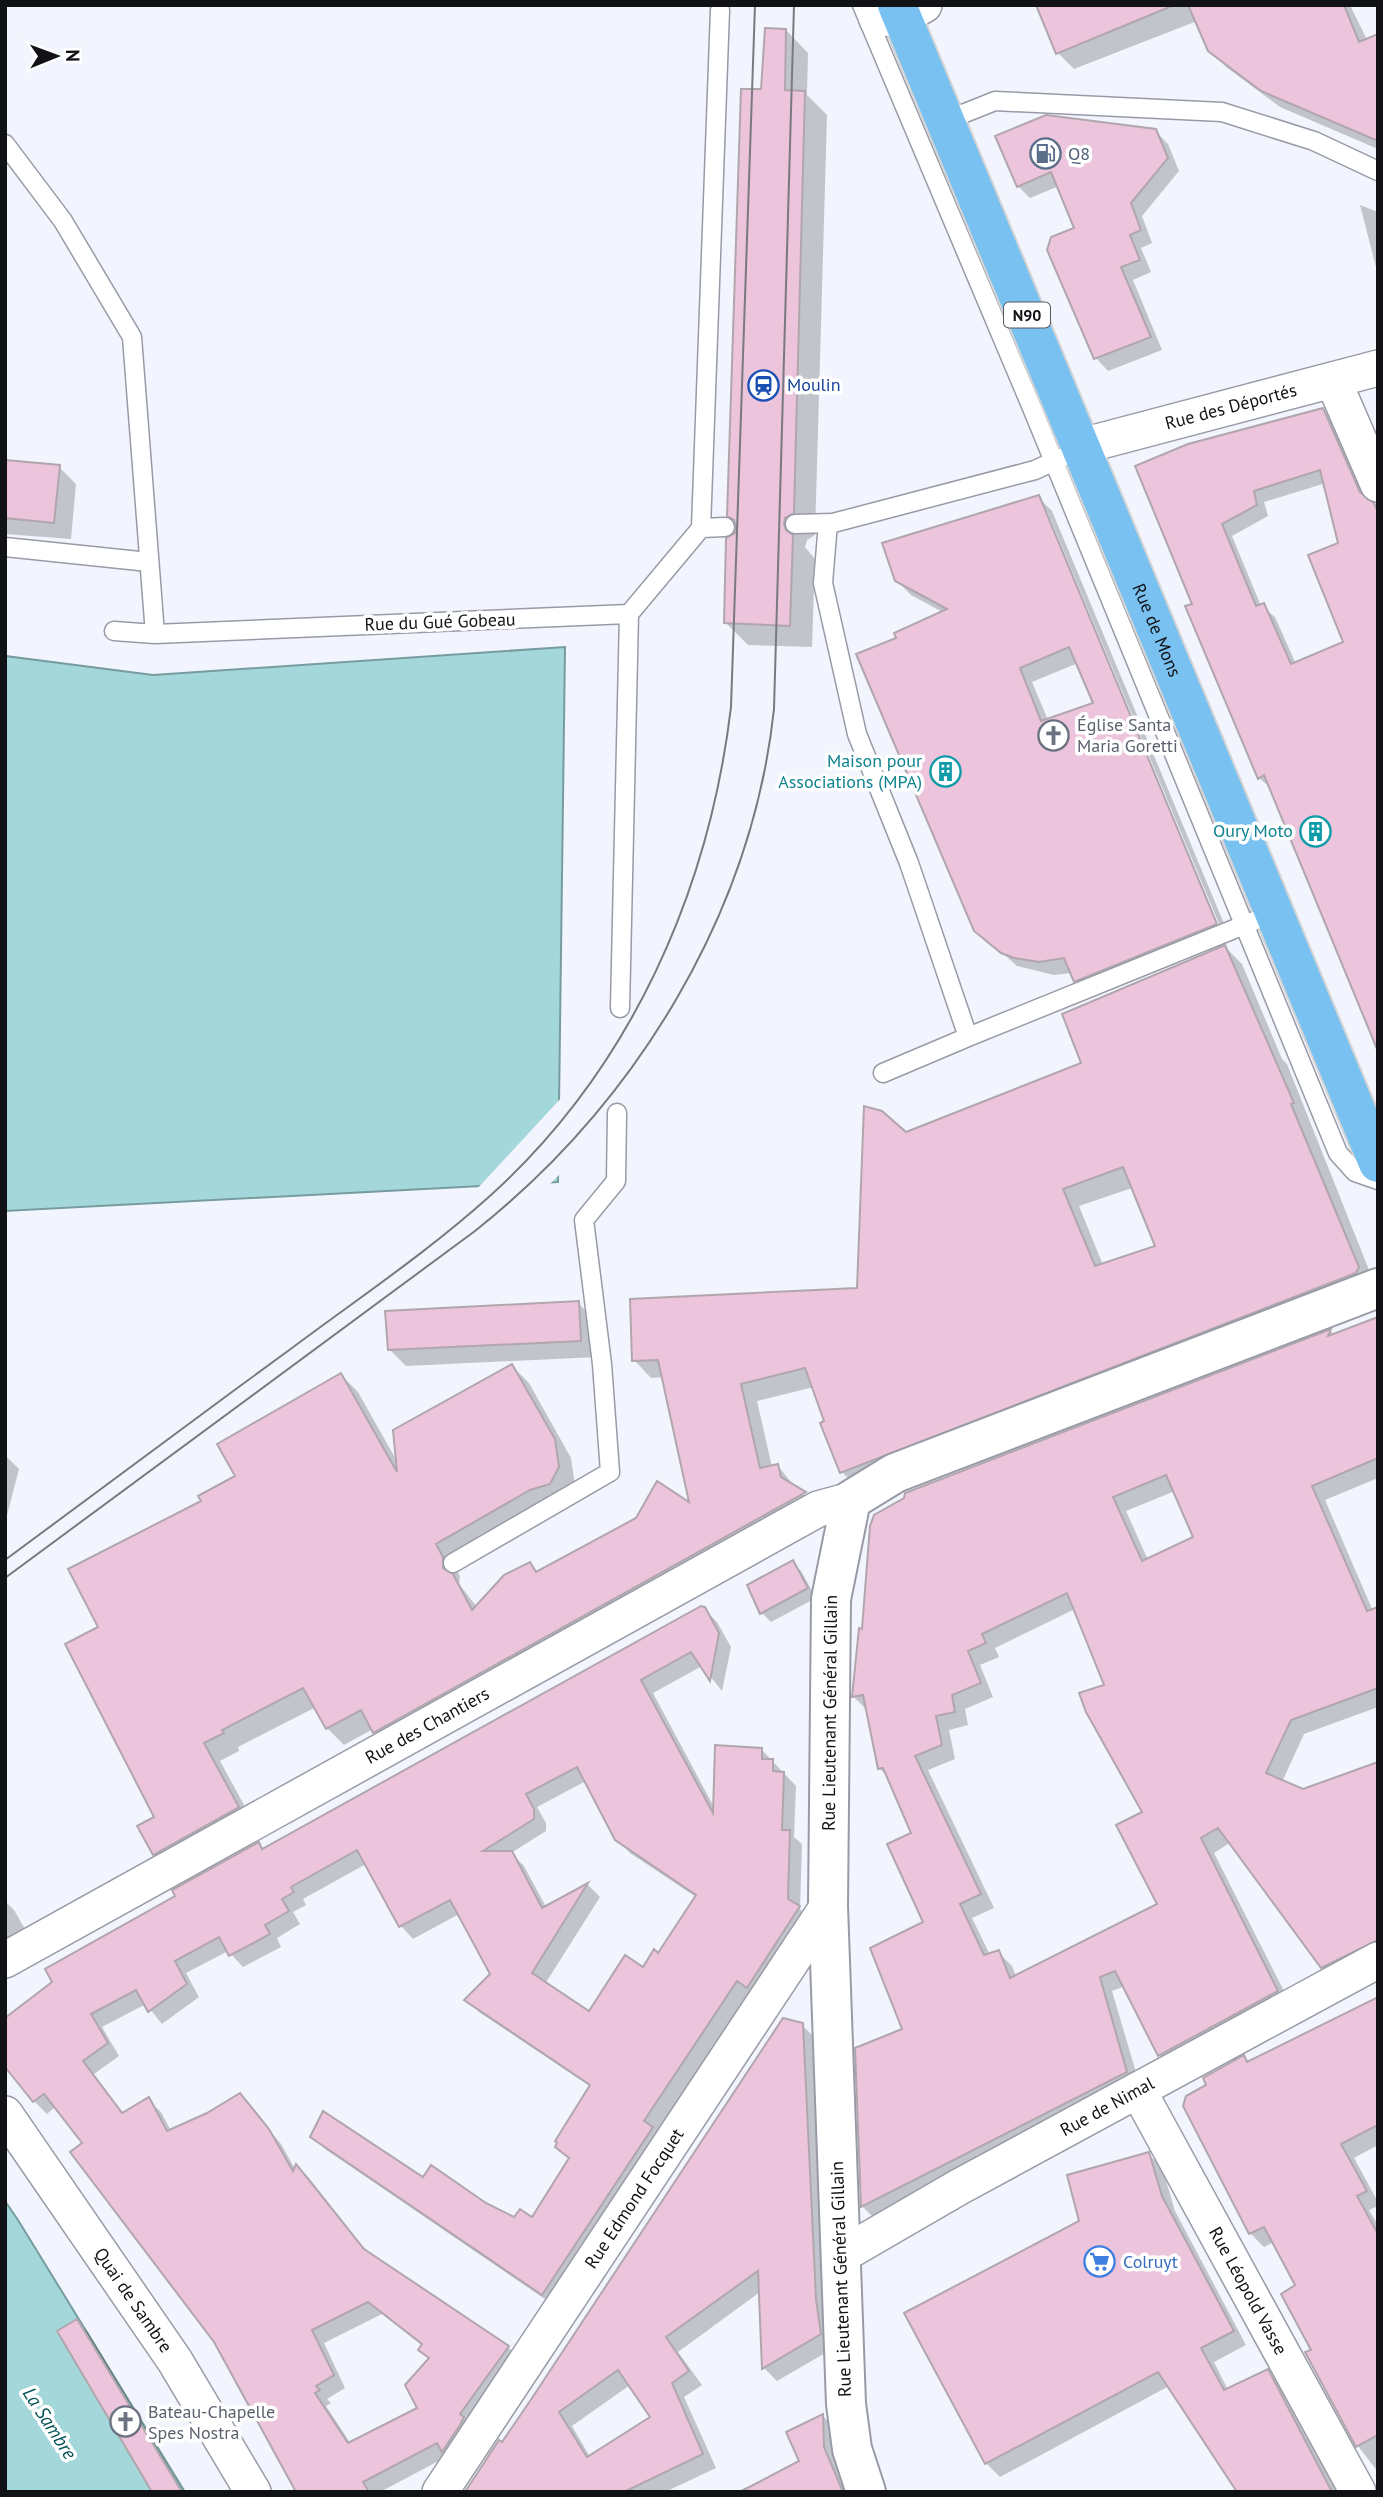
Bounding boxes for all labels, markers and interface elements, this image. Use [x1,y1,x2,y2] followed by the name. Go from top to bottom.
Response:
[21,21,91,91] north arrow
[61,49,85,62] text: N
[1028,137,1062,171] fuel station icon: Q8
[1068,142,1090,165] place label: Q8
[1004,302,1050,328] road number: N90
[747,368,781,402] station icon: Moulin
[787,373,841,396] place label: Moulin
[1163,378,1299,435] street label: Rue des Déportés
[1128,580,1187,680] street label: Rue de Mons
[364,607,516,636] street label: Rue du Gué Gobeau
[1077,713,1178,757] place label: Église Santa Maria Goretti
[1037,718,1071,752] church icon: Église Santa Maria Goretti
[778,749,922,793] place label: Maison pour Associations (MPA)
[928,754,962,788] building icon: Maison pour Associations (MPA)
[1299,814,1333,848] building icon: Oury Moto
[1213,819,1293,842] place label: Oury Moto
[817,1595,842,1831] street label: Rue Lieutenant Général Gillain
[361,1682,493,1769] street label: Rue des Chantiers
[1056,2071,1159,2141] street label: Rue de Nimal
[579,2124,689,2273] street label: Rue Edmond Focquet
[825,2161,856,2397] street label: Rue Lieutenant Général Gillain
[1204,2223,1293,2359] street label: Rue Léopold Vasse
[89,2243,178,2357] street label: Quai de Sambre
[1083,2245,1117,2279] supermarket icon: Colruyt
[1123,2250,1178,2273] place label: Colruyt
[18,2382,82,2464] water label: La Sambre
[148,2400,275,2444] place label: Bateau-Chapelle Spes Nostra
[108,2405,142,2439] church icon: Bateau-Chapelle Spes Nostra

